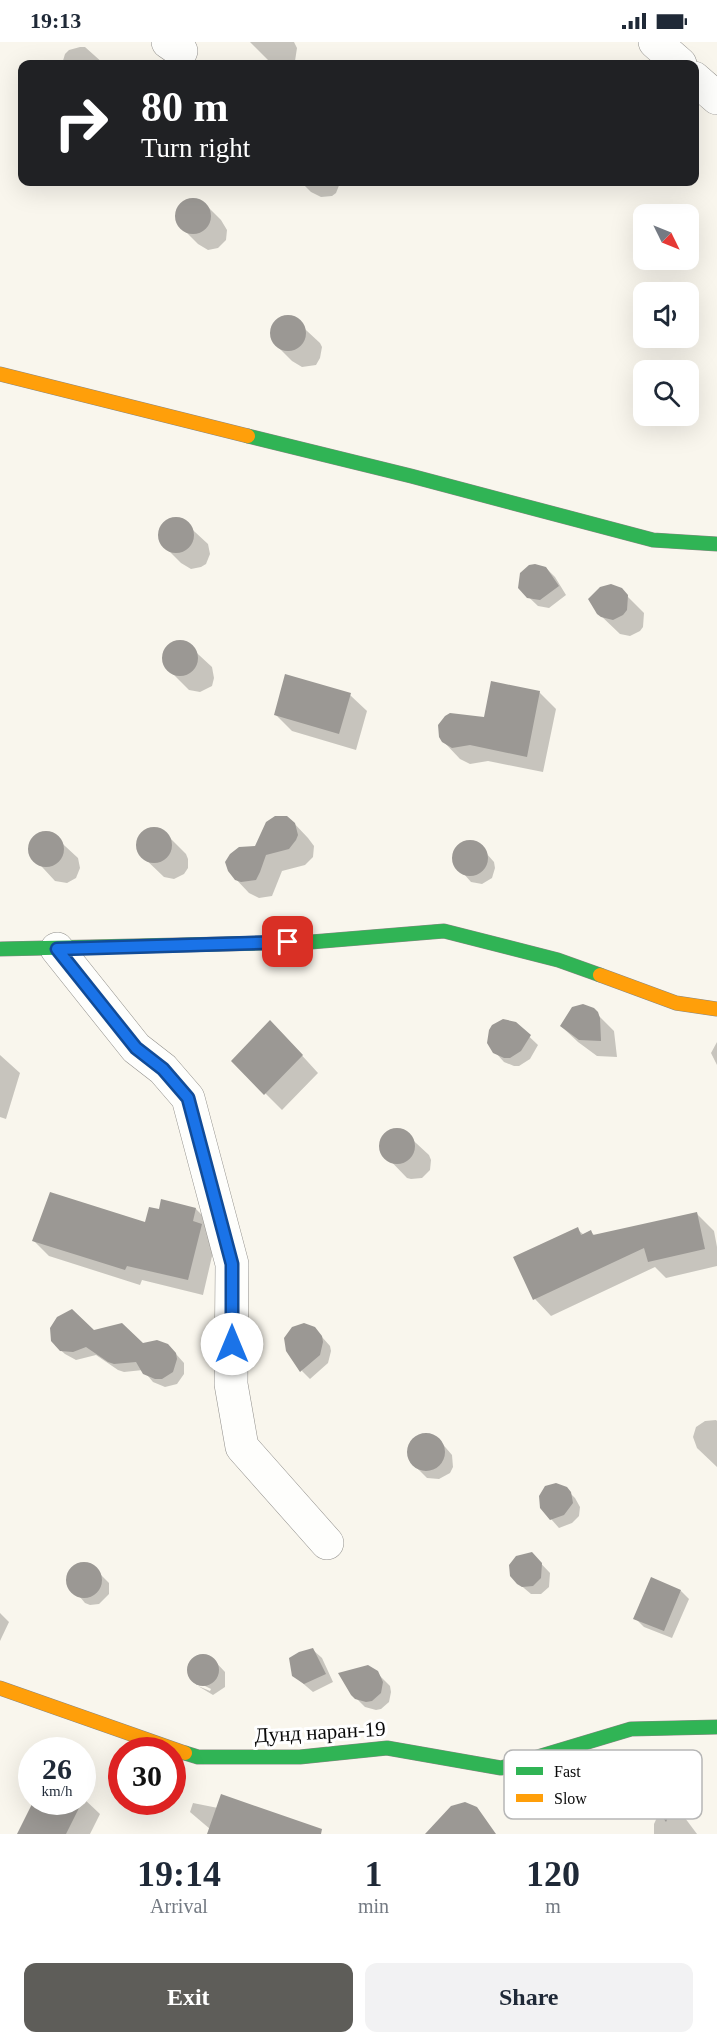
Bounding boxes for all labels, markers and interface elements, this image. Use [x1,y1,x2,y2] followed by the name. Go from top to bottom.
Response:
[30,8,81,33] text: 19:13
[42,84,120,162] icon: right
[141,84,229,130] text: 80 m
[141,133,250,163] text: Turn right
[633,204,699,270] north arrow
[633,204,699,426] map controls
[633,282,699,348] button: sound
[633,360,699,426] button: search
[262,916,313,967] pin
[271,925,304,958] icon: arrive
[200,1312,264,1376] position arrow
[254,1717,386,1747] street label: Дунд наран-19
[108,1737,186,1815] speed limit sign: 30
[504,1750,702,1819] legend
[42,1752,72,1785] text: 26
[554,1763,581,1780] text: Fast
[42,1783,72,1799] text: km/h
[554,1790,587,1807] text: Slow
[137,1854,221,1894] text: 19:14
[365,1854,383,1894] text: 1
[526,1854,580,1894] text: 120
[150,1895,208,1917] text: Arrival
[358,1895,389,1917] text: min
[545,1895,561,1917] text: m
[24,1963,353,2032] button: Exit
[365,1963,693,2032] button: Share

